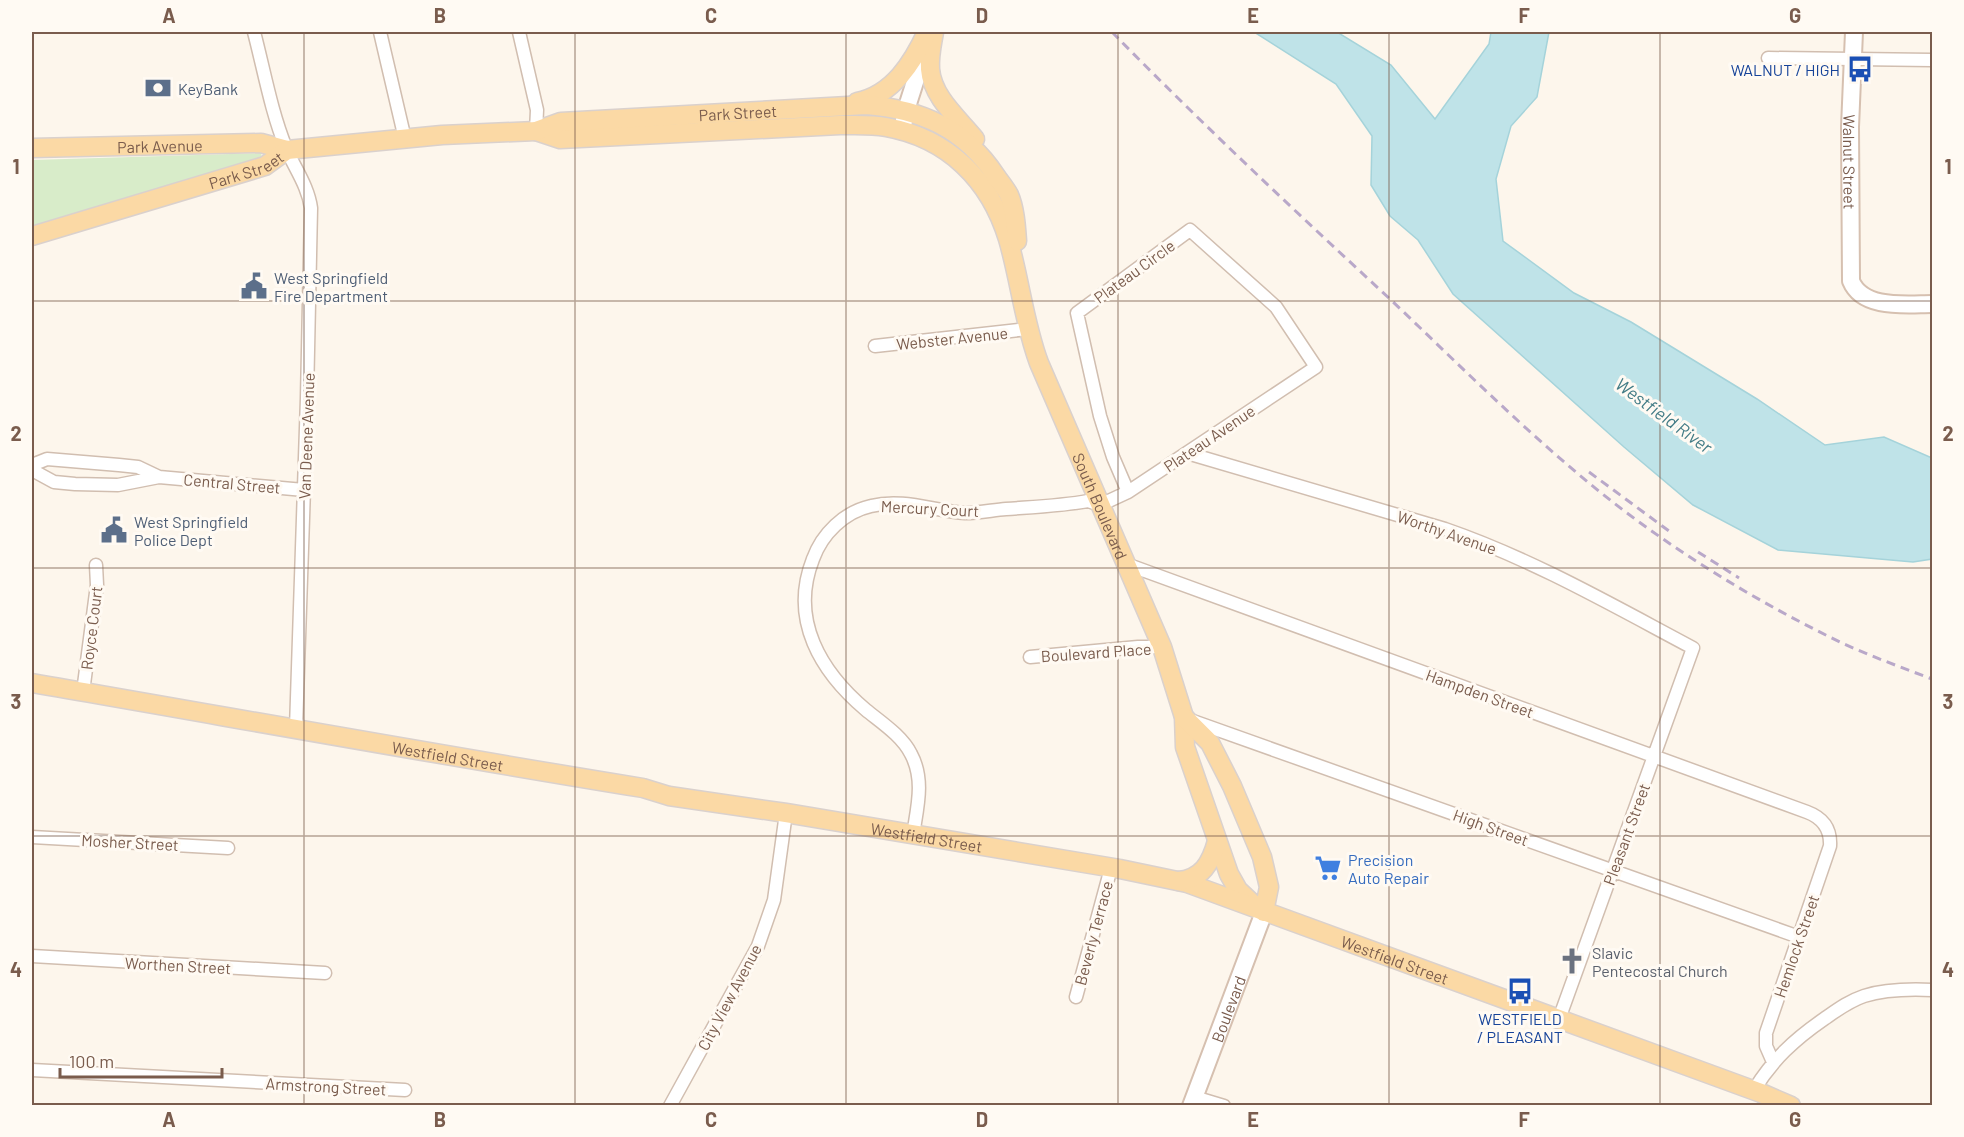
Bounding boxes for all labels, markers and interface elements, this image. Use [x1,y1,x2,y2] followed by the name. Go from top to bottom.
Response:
[162,3,176,27] text: A
[434,3,446,27] text: B
[705,3,717,27] text: C
[976,3,988,27] text: D
[1247,3,1259,27] text: E
[1518,3,1530,27] text: F
[1789,3,1801,27] text: G
[1845,54,1875,84] bus stop icon: WALNUT / HIGH
[1731,60,1840,79] place label: WALNUT / HIGH
[143,73,173,103] bank icon: KeyBank
[178,79,238,98] place label: KeyBank
[698,100,778,124] street label: Park Street
[1840,114,1860,210] street label: Walnut Street
[117,135,203,156] street label: Park Avenue
[206,147,287,192] street label: Park Street
[12,154,20,178] text: 1
[1944,154,1952,178] text: 1
[1090,235,1178,307] street label: Plateau Circle
[274,268,388,305] place label: West Springfield Fire Department
[239,271,269,301] public building icon: West Springfield Fire Department
[895,323,1009,353] street label: Webster Avenue
[294,372,318,500] street label: Van Deene Avenue
[1611,373,1717,458] water label: Westfield River
[1160,400,1258,476] street label: Plateau Avenue
[10,421,22,445] text: 2
[1942,421,1954,445] text: 2
[1069,450,1132,562] street label: South Boulevard
[183,469,281,497] street label: Central Street
[880,496,980,520] street label: Mercury Court
[1395,506,1499,558] street label: Worthy Avenue
[134,512,248,549] place label: West Springfield Police Dept
[99,515,129,545] public building icon: West Springfield Police Dept
[76,585,106,671] street label: Royce Court
[1040,639,1152,665] street label: Boulevard Place
[1423,665,1537,721] street label: Hampden Street
[11,689,21,713] text: 3
[1943,689,1953,713] text: 3
[391,736,505,774] street label: Westfield Street
[1599,780,1653,888] street label: Pleasant Street
[1451,805,1531,849] street label: High Street
[869,818,984,855] street label: Westfield Street
[81,830,179,854] street label: Mosher Street
[1348,850,1429,887] place label: Precision Auto Repair
[1313,853,1343,883] supermarket icon: Precision Auto Repair
[1070,879,1116,987] street label: Beverly Terrace
[1769,892,1823,1000] street label: Hemlock Street
[1339,931,1451,987] street label: Westfield Street
[693,941,765,1053] street label: City View Avenue
[1592,943,1728,980] place label: Slavic Pentecostal Church
[1557,946,1587,976] church icon: Slavic Pentecostal Church
[124,953,232,977] street label: Worthen Street
[10,957,22,981] text: 4
[1942,957,1954,981] text: 4
[1206,973,1249,1045] street label: Boulevard
[1505,976,1535,1006] bus stop icon: WESTFIELD / PLEASANT
[1477,1009,1563,1046] place label: WESTFIELD / PLEASANT
[60,1041,222,1079] scale bar
[69,1050,114,1072] text: 100 m
[265,1073,387,1099] street label: Armstrong Street
[162,1107,176,1131] text: A
[434,1107,446,1131] text: B
[705,1107,717,1131] text: C
[976,1107,988,1131] text: D
[1247,1107,1259,1131] text: E
[1518,1107,1530,1131] text: F
[1789,1107,1801,1131] text: G

